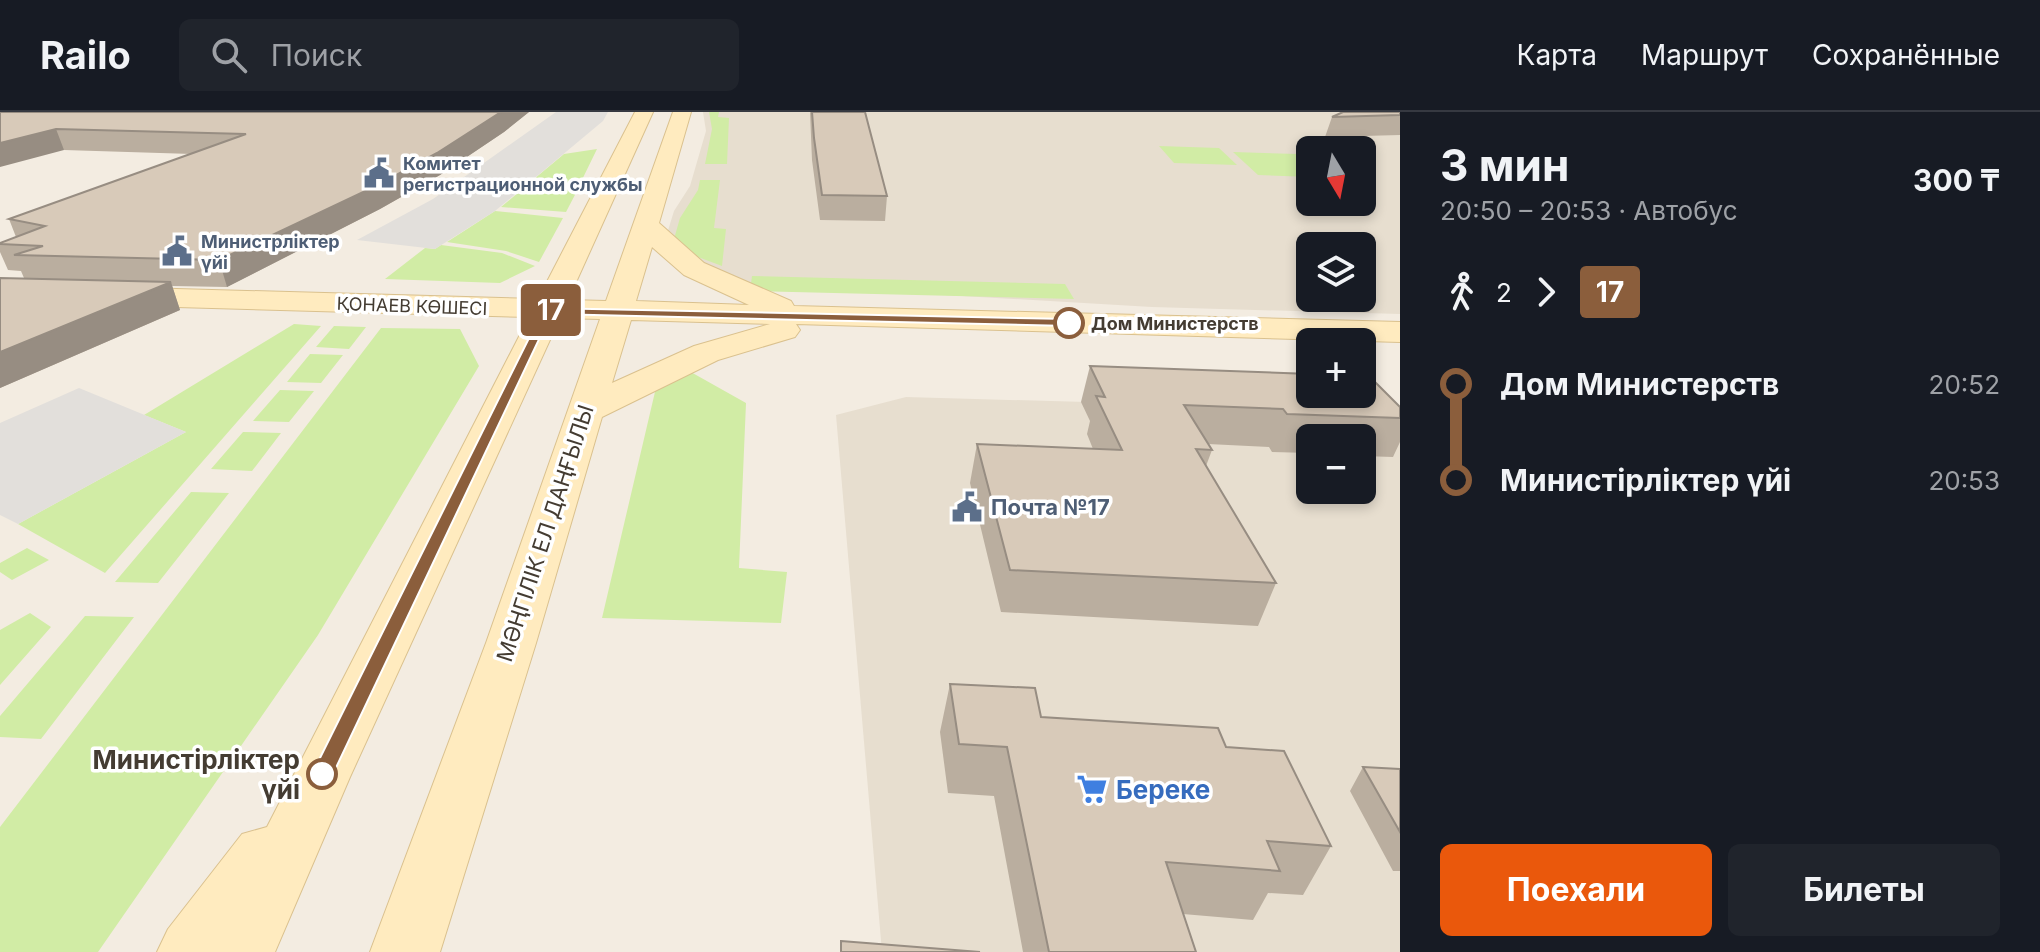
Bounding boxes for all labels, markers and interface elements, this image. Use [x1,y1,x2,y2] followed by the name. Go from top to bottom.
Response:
[179,19,739,91] search box
[40,32,131,78] text: Railo
[207,33,251,77] icon: search
[271,37,362,73] text: Поиск
[1517,38,1597,72] text: Карта
[1641,38,1768,72] text: Маршрут
[1812,38,2000,72] text: Сохранённые
[1296,136,1376,216] north arrow
[1296,136,1376,504] map controls
[1440,138,1569,192] text: 3 мин
[403,153,642,195] place label: Комитет регистрационной службы
[362,156,396,190] public building icon: Комитет регистрационной службы
[1913,162,2000,198] text: 300 ₸
[1440,195,1738,226] text: 20:50 – 20:53 · Автобус
[201,231,340,273] place label: Министрліктер үйі
[1296,232,1376,312] button: layers
[160,234,194,268] public building icon: Министрліктер үйі
[1440,270,1484,314] icon: walk
[1524,270,1568,314] icon: forward
[1596,275,1624,309] text: 17
[1496,277,1512,308] text: 2
[515,284,587,336] line badge: 17
[336,293,488,319] street label: ҚОНАЕВ КӨШЕСІ
[537,293,565,327] text: 17
[1054,308,1084,338] marker: Дом Министерств
[1091,313,1259,334] place label: Дом Министерств
[1296,328,1376,408] button: +
[1500,366,1779,402] text: Дом Министерств
[1929,369,2000,400] text: 20:52
[491,401,599,665] street label: МӘҢГІЛІК ЕЛ ДАҢҒЫЛЫ
[1296,424,1376,504] button: −
[1500,462,1791,498] text: Министірліктер үйі
[1928,465,2000,496] text: 20:53
[950,490,984,524] public building icon: Почта №17
[991,494,1110,520] place label: Почта №17
[93,744,300,805] place label: Министірліктер үйі
[307,759,337,789] marker: Министірліктер үйі
[1075,772,1109,806] supermarket icon: Береке
[1116,774,1210,805] place label: Береке
[1440,844,1712,936] button: Поехали
[1728,844,2000,936] button: Билеты

